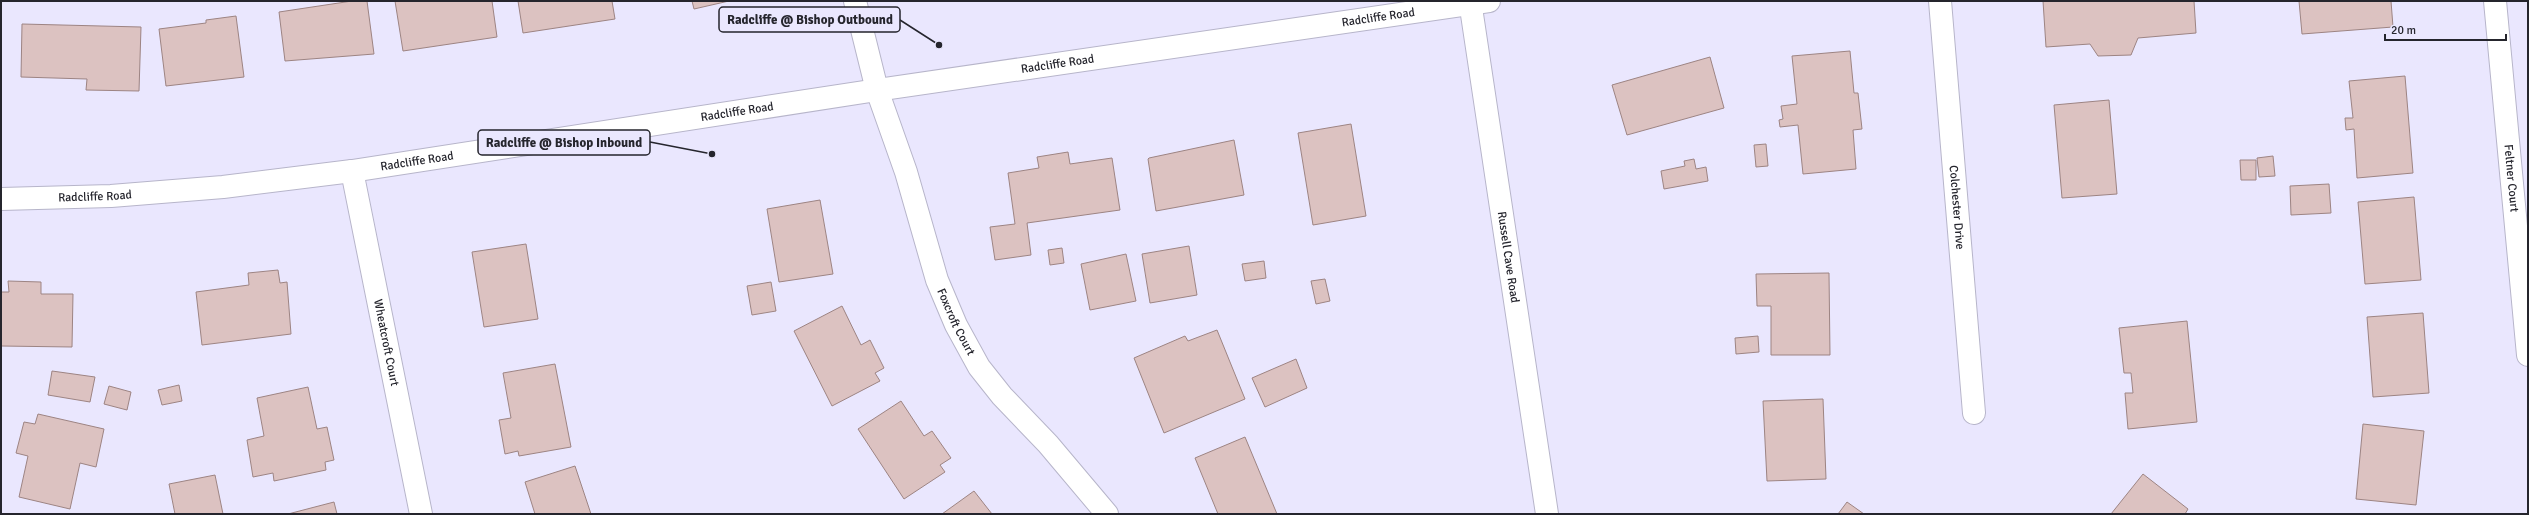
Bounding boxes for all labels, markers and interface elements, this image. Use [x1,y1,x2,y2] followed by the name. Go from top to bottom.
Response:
[1341,4,1416,30] street label: Radcliffe Road
[719,7,900,32] callout: Radcliffe @ Bishop Outbound
[727,12,893,28] text: Radcliffe @ Bishop Outbound
[2385,16,2506,42] scale bar
[2391,23,2416,38] text: 20 m
[1020,51,1095,76] street label: Radcliffe Road
[699,99,775,125] street label: Radcliffe Road
[478,130,650,155] callout: Radcliffe @ Bishop Inbound
[486,135,642,151] text: Radcliffe @ Bishop Inbound
[2501,144,2522,213] street label: Feltner Court
[379,148,454,174] street label: Radcliffe Road
[1946,165,1968,250] street label: Colchester Drive
[58,187,132,205] street label: Radcliffe Road
[1494,210,1523,304] street label: Russell Cave Road
[934,286,979,358] street label: Foxcroft Court
[370,298,403,387] street label: Wheatcroft Court

